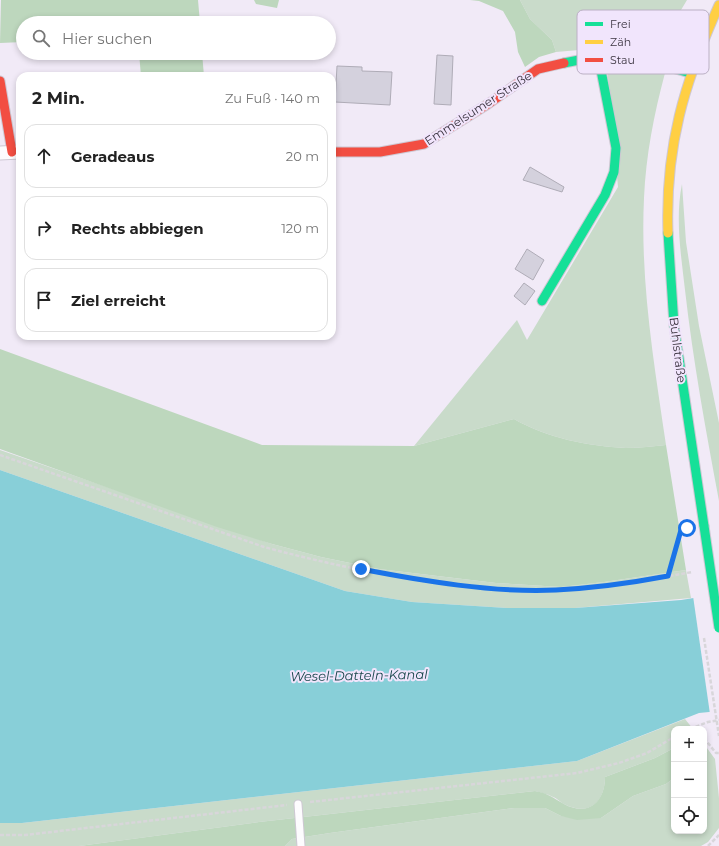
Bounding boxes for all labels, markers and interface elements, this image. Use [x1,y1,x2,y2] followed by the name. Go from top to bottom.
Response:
[577,10,709,74] legend
[16,16,336,60] search box
[610,17,631,31] text: Frei
[30,27,52,49] icon: search
[62,29,152,48] text: Hier suchen
[610,35,631,49] text: Zäh
[610,53,635,67] text: Stau
[422,68,534,148] street label: Emmelsumer Straße
[32,88,84,108] text: 2 Min.
[225,90,320,106] text: Zu Fuß · 140 m
[33,145,55,167] icon: ahead
[71,147,154,166] text: Geradeaus
[286,148,319,164] text: 20 m
[33,217,55,239] icon: right
[71,219,204,238] text: Rechts abbiegen
[281,220,319,236] text: 120 m
[33,289,55,311] icon: arrive
[71,291,166,310] text: Ziel erreicht
[667,316,689,384] street label: Bühlstraße
[678,519,696,537] route start
[352,560,370,578] route end
[290,666,428,684] water label: Wesel-Datteln-Kanal
[671,726,707,834] map controls
[671,726,707,762] button: +
[671,762,707,798] button: −
[671,798,707,834] button: locate

